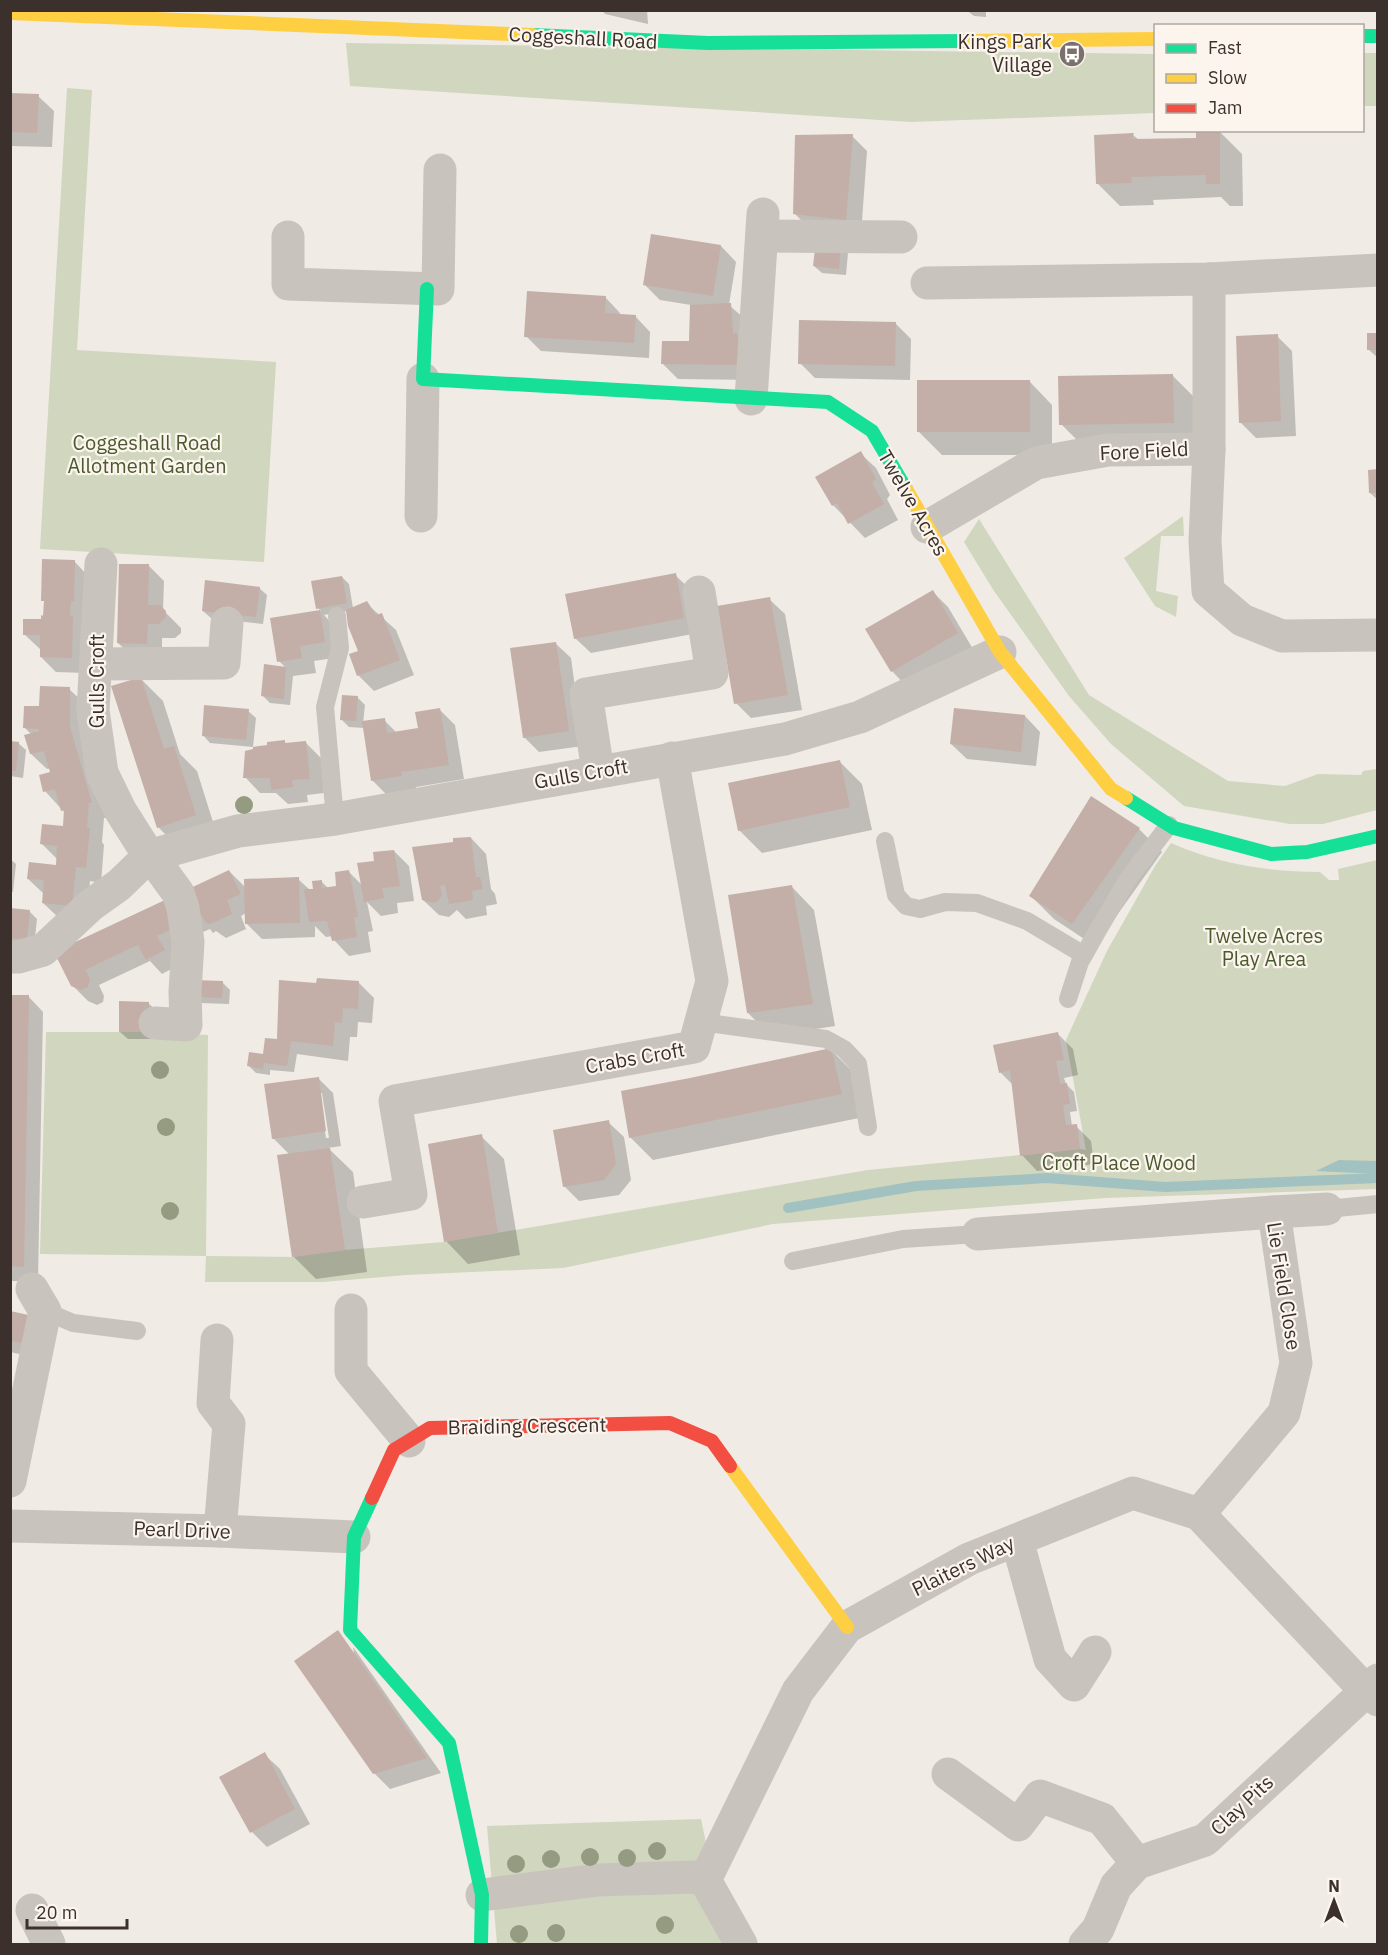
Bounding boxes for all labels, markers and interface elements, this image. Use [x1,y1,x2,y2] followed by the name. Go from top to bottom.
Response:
[508,20,658,55] street label: Coggeshall Road
[1154,24,1364,132] legend
[957,28,1052,78] place label: Kings Park Village
[1208,36,1242,59] text: Fast
[1057,39,1087,69] bus stop icon: Kings Park Village
[1208,66,1247,89] text: Slow
[1208,96,1243,119] text: Jam
[67,429,227,479] park label: Coggeshall Road Allotment Garden
[1099,435,1189,466] street label: Fore Field
[872,445,955,561] street label: Twelve Acres
[83,634,110,728] street label: Gulls Croft
[532,752,630,795] street label: Gulls Croft
[1205,922,1323,972] park label: Twelve Acres Play Area
[583,1035,687,1080] street label: Crabs Croft
[1042,1149,1196,1176] park label: Croft Place Wood
[1261,1220,1308,1352] street label: Lie Field Close
[447,1411,607,1440] street label: Braiding Crescent
[133,1514,231,1545] street label: Pearl Drive
[907,1529,1019,1602] street label: Plaiters Way
[1204,1768,1279,1841] street label: Clay Pits
[1304,1871,1364,1931] north arrow
[1328,1876,1340,1896] text: N
[27,1892,128,1930] scale bar
[36,1901,78,1924] text: 20 m

